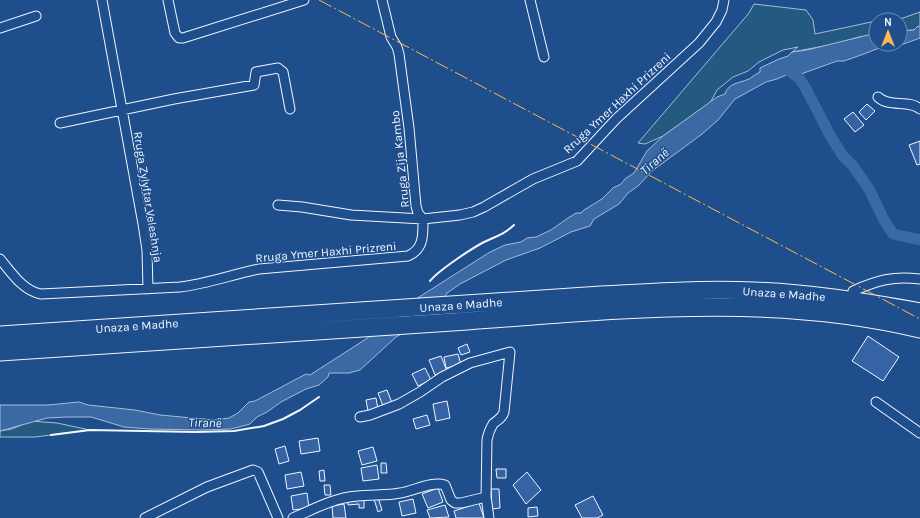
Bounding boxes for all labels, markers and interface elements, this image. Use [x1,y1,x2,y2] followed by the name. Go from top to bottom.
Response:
[868,12,908,52] north arrow
[884,16,892,29] text: N
[560,50,674,156] street label: Rruga Ymer Haxhi Prizreni
[388,110,412,208] street label: Rruga Zija Kambo
[131,130,165,264] street label: Rruga Zylyftar Veleshnja
[637,145,672,178] water label: Tiranë
[255,239,397,265] street label: Rruga Ymer Haxhi Prizreni
[742,284,826,304] street label: Unaza e Madhe
[419,295,503,315] street label: Unaza e Madhe
[95,316,179,336] street label: Unaza e Madhe
[188,415,222,430] water label: Tiranë

